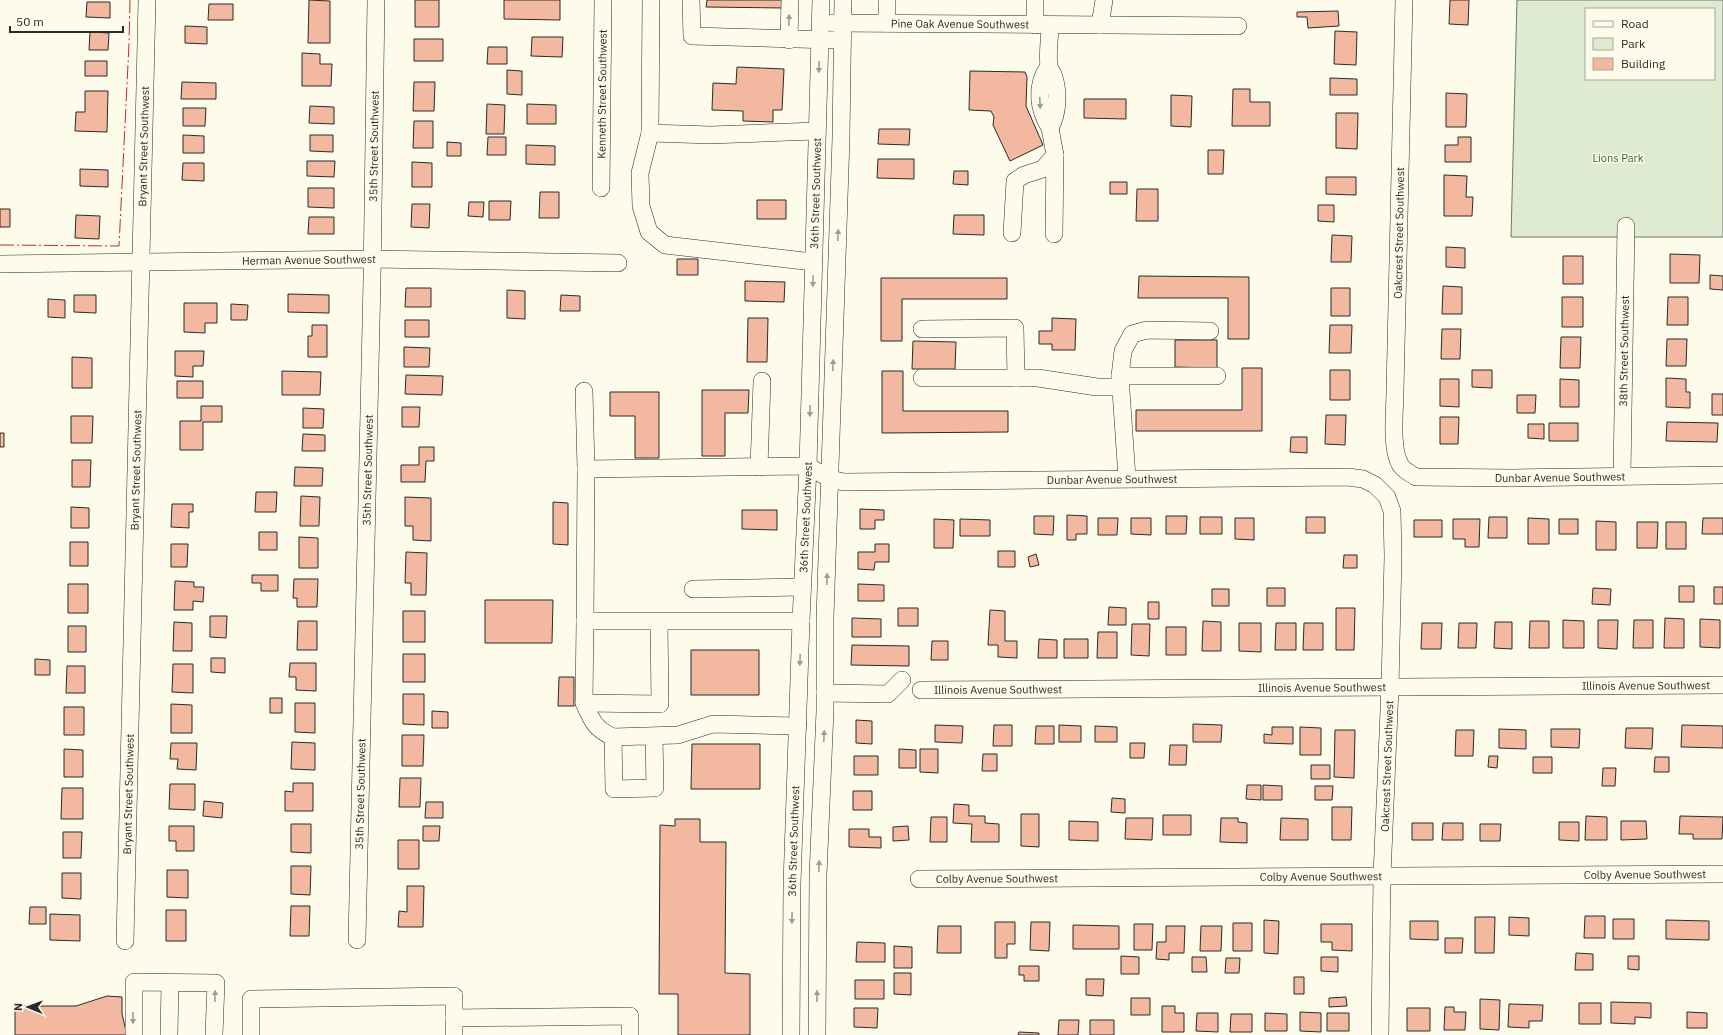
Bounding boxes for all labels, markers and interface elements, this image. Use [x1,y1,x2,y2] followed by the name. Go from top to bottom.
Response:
[10,8,123,34] scale bar
[1585,8,1715,80] legend
[16,14,44,29] text: 50 m
[786,14,793,26] one-way arrow
[891,16,1029,31] street label: Pine Oak Avenue Southwest
[1621,16,1649,31] text: Road
[594,29,610,159] street label: Kenneth Street Southwest
[1621,36,1646,51] text: Park
[1621,56,1666,71] text: Building
[816,61,822,74] one-way arrow
[135,86,152,207] street label: Bryant Street Southwest
[366,90,382,202] street label: 35th Street Southwest
[1037,97,1044,109] one-way arrow
[807,137,824,249] street label: 36th Street Southwest
[1593,151,1644,165] park label: Lions Park
[1391,167,1407,299] street label: Oakcrest Street Southwest
[834,229,841,241] one-way arrow
[242,252,376,268] street label: Herman Avenue Southwest
[809,275,816,287] one-way arrow
[1616,295,1632,407] street label: 38th Street Southwest
[830,359,837,371] one-way arrow
[806,405,813,417] one-way arrow
[128,410,144,531] street label: Bryant Street Southwest
[359,414,376,526] street label: 35th Street Southwest
[796,461,815,573] street label: 36th Street Southwest
[1495,469,1626,485] street label: Dunbar Avenue Southwest
[1047,472,1178,487] street label: Dunbar Avenue Southwest
[823,573,830,585] one-way arrow
[796,654,803,666] one-way arrow
[1582,678,1710,693] street label: Illinois Avenue Southwest
[1258,680,1386,695] street label: Illinois Avenue Southwest
[934,682,1062,697] street label: Illinois Avenue Southwest
[1378,700,1396,832] street label: Oakcrest Street Southwest
[820,730,827,742] one-way arrow
[120,733,137,855] street label: Bryant Street Southwest
[352,738,369,850] street label: 35th Street Southwest
[785,785,802,897] street label: 36th Street Southwest
[815,860,822,872] one-way arrow
[1584,867,1706,882] street label: Colby Avenue Southwest
[1260,869,1382,884] street label: Colby Avenue Southwest
[936,871,1058,886] street label: Colby Avenue Southwest
[789,912,795,925] one-way arrow
[8,987,48,1027] north arrow
[212,989,218,1002] one-way arrow
[814,989,820,1002] one-way arrow
[11,1003,25,1011] text: N
[130,1012,136,1025] one-way arrow

